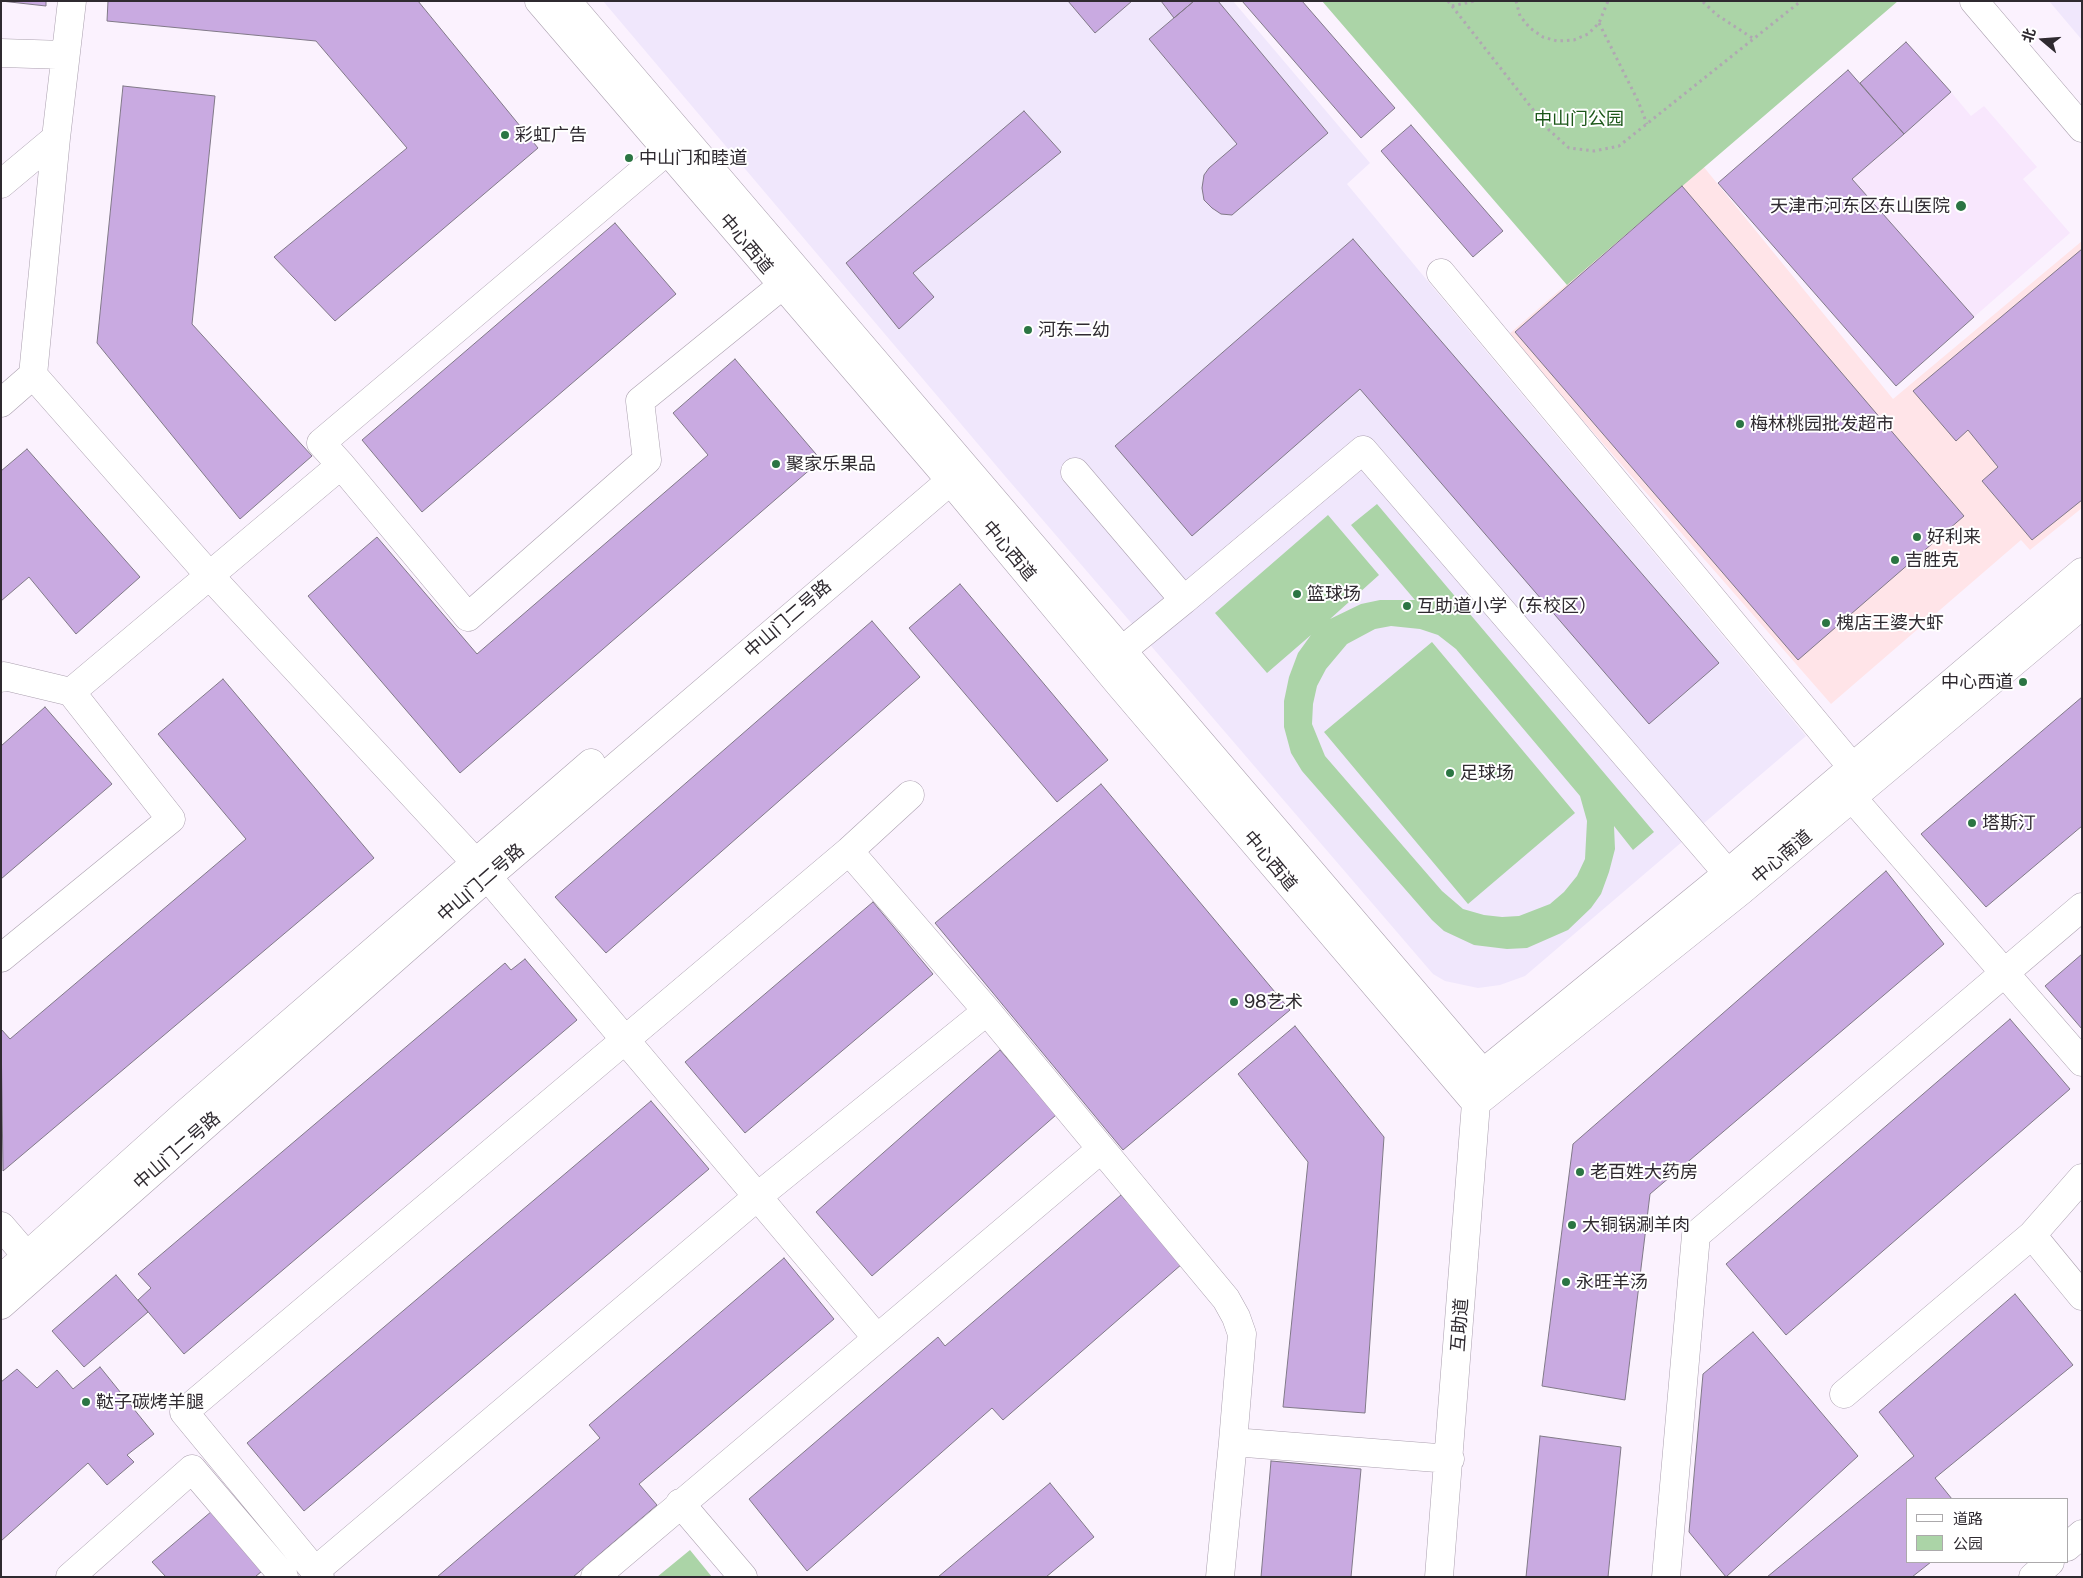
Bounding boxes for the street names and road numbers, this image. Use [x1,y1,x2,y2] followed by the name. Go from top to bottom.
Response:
[715,209,777,279] street label: 中心西道
[978,516,1040,586] street label: 中心西道
[740,575,836,663] street label: 中山门二号路
[1239,826,1301,896] street label: 中心西道
[1747,826,1817,888] street label: 中心南道
[433,839,529,927] street label: 中山门二号路
[129,1107,225,1195] street label: 中山门二号路
[1447,1297,1473,1353] street label: 互助道

